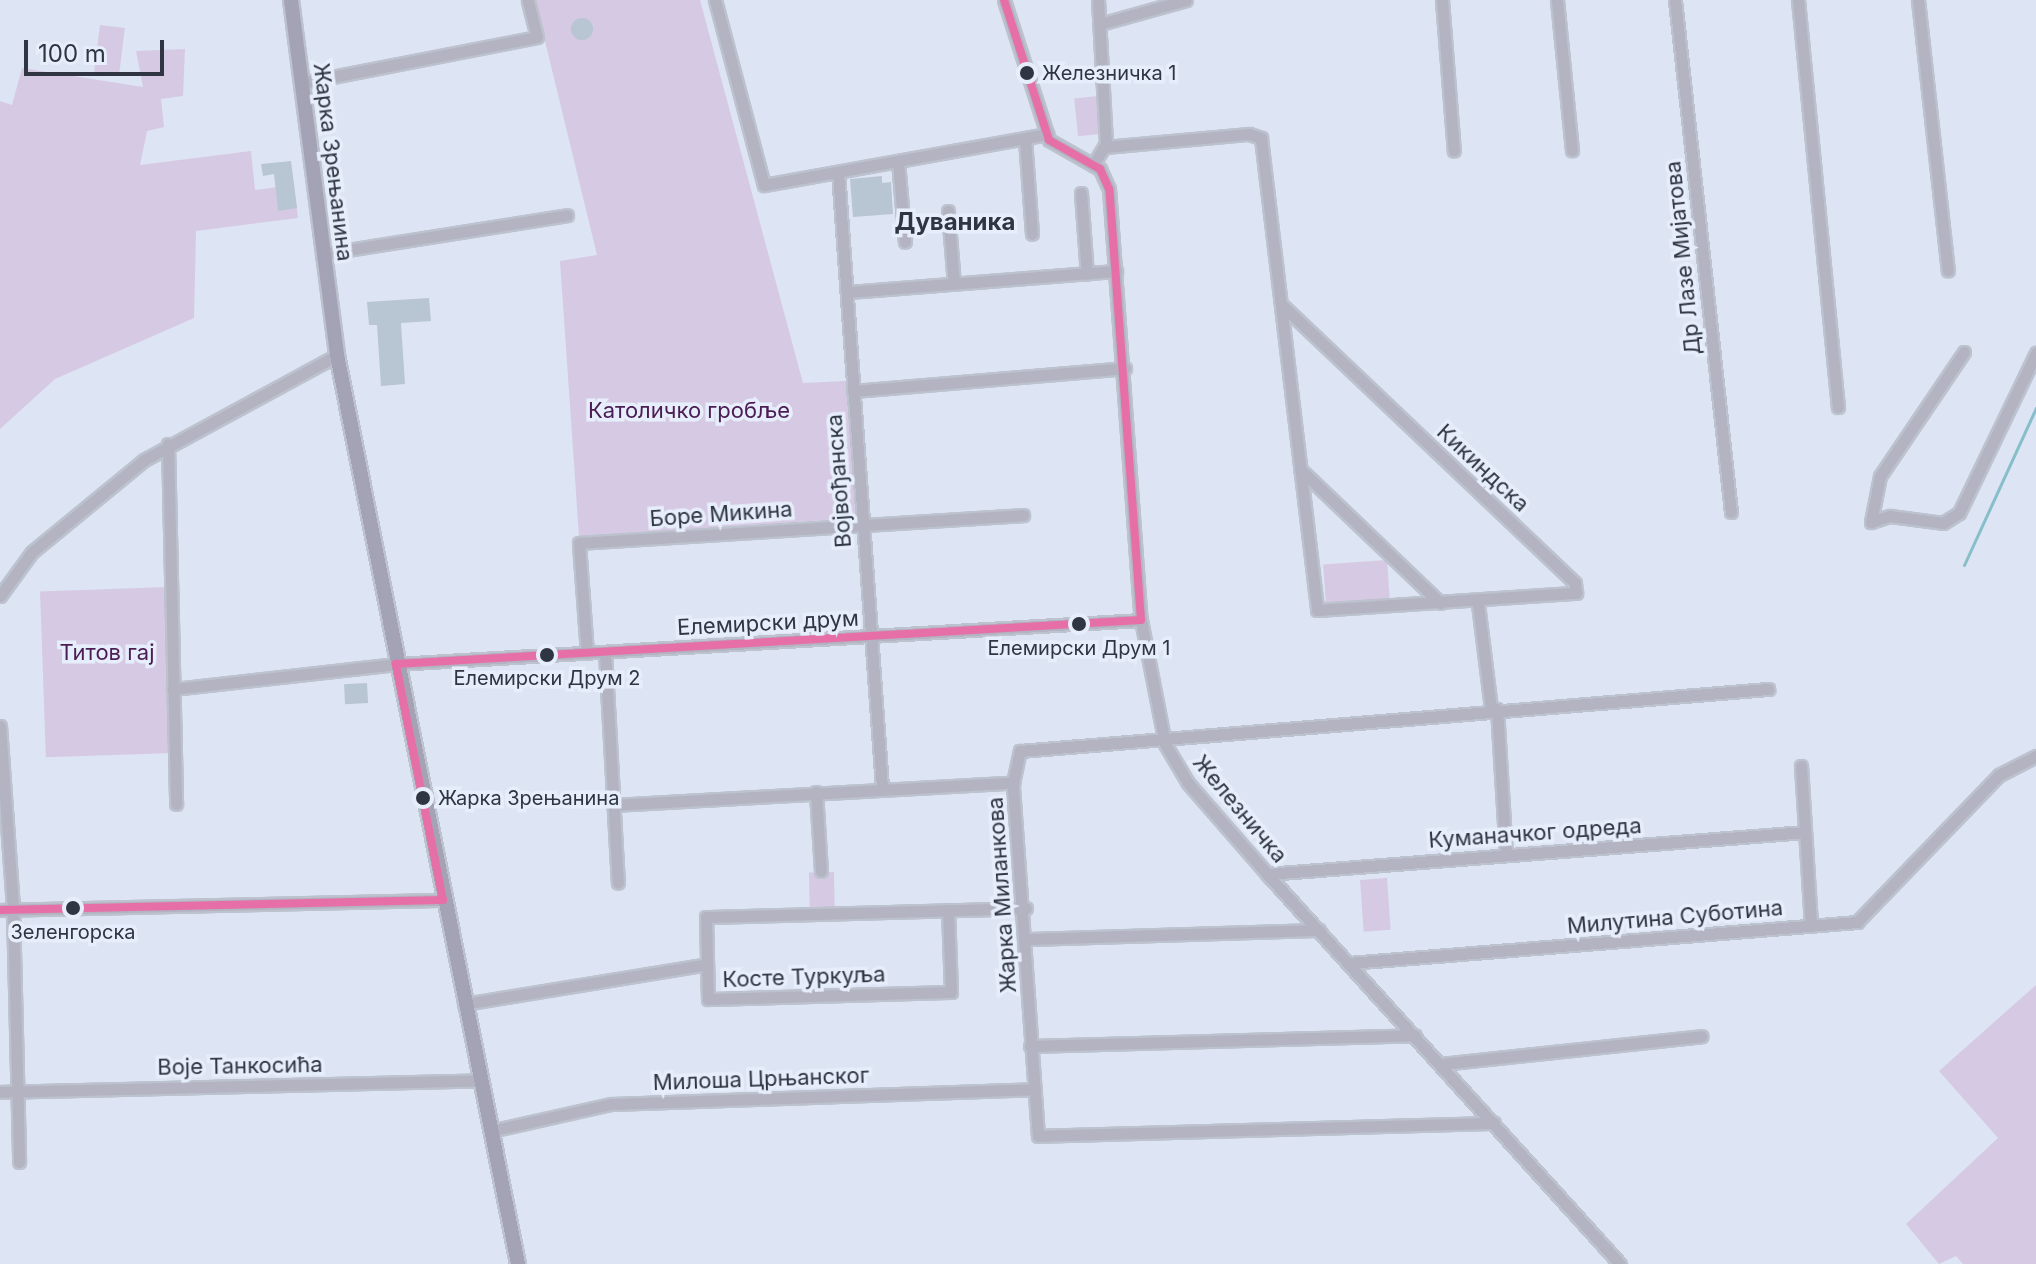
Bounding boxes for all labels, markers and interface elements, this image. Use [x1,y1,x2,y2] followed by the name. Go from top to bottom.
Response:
[28,24,168,74] scale bar
[38,39,106,68] text: 100 m
[308,61,358,263] street label: Жарка Зрењанина
[1042,61,1176,85] place label: Железничка 1
[1019,65,1035,81] marker: Железничка 1
[1660,160,1706,356] street label: Др Лазе Мијатова
[895,208,1015,236] district label: Дуваника
[588,398,790,424] park label: Католичко гробље
[821,413,857,549] street label: Војвођанска
[1431,419,1535,517] street label: Кикиндска
[649,496,793,532] street label: Боре Микина
[676,605,860,641] street label: Елемирски друм
[1071,616,1087,632] marker: Елемирски Друм 1
[987,636,1171,660] place label: Елемирски Друм 1
[60,640,154,666] park label: Титов гај
[539,647,555,663] marker: Елемирски Друм 2
[453,666,641,690] place label: Елемирски Друм 2
[1187,750,1293,868] street label: Железничка
[438,786,619,810] place label: Жарка Зрењанина
[415,790,431,806] marker: Жарка Зрењанина
[982,796,1022,994] street label: Жарка Миланкова
[1428,812,1642,854] street label: Куманачког одреда
[1566,894,1784,940] street label: Милутина Суботина
[65,900,81,916] marker: Зеленгорска
[10,920,136,944] place label: Зеленгорска
[722,961,886,993] street label: Косте Туркуља
[157,1051,323,1081] street label: Воје Танкосића
[652,1062,870,1096] street label: Милоша Црњанског

